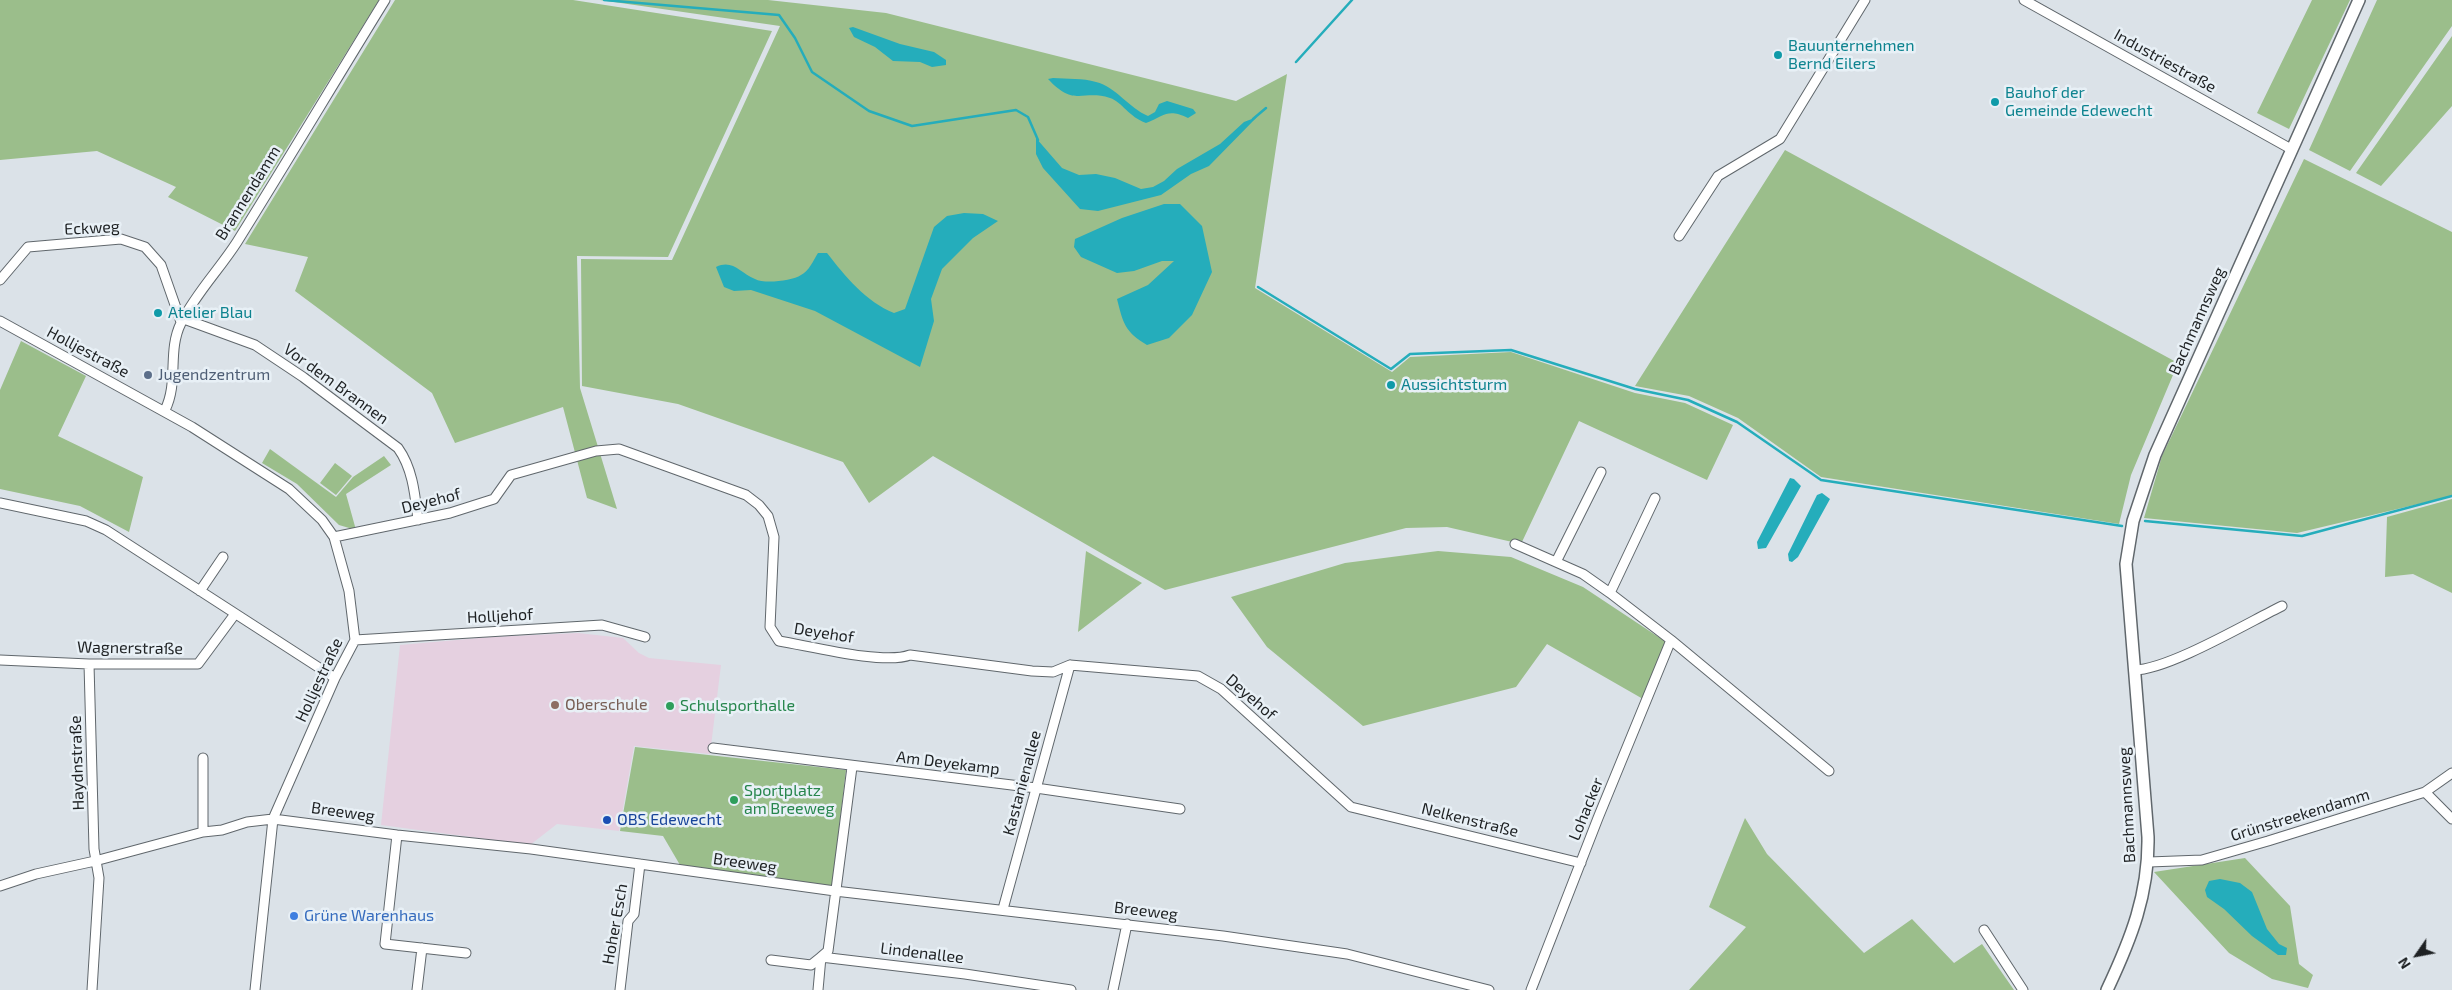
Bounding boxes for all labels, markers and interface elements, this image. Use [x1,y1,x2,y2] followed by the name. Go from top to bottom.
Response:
[2111,25,2219,97] street label: Industriestraße
[1788,36,1914,74] place label: Bauunternehmen Bernd Eilers
[1772,49,1784,61] marker: Bauunternehmen Bernd Eilers
[2005,83,2153,121] place label: Bauhof der Gemeinde Edewecht
[1989,96,2001,108] marker: Bauhof der Gemeinde Edewecht
[211,142,285,244] street label: Brannendamm
[64,217,120,239] street label: Eckweg
[2165,264,2229,378] street label: Bachmannsweg
[168,303,252,323] place label: Atelier Blau
[152,307,164,319] marker: Atelier Blau
[43,322,133,382] street label: Holljestraße
[280,339,392,429] street label: Vor dem Brannen
[158,365,270,385] place label: Jugendzentrum
[142,369,154,381] marker: Jugendzentrum
[1401,375,1507,395] place label: Aussichtsturm
[1385,379,1397,391] marker: Aussichtsturm
[399,484,463,518] street label: Deyehof
[466,605,534,627] street label: Holljehof
[793,619,855,647] street label: Deyehof
[291,635,347,725] street label: Holljestraße
[77,637,183,659] street label: Wagnerstraße
[1222,670,1280,724] street label: Deyehof
[565,695,648,715] place label: Oberschule
[680,696,795,716] place label: Schulsporthalle
[549,699,561,711] marker: Oberschule
[664,700,676,712] marker: Schulsporthalle
[66,715,88,811] street label: Haydnstraße
[999,728,1045,838] street label: Kastanienallee
[895,747,1001,779] street label: Am Deyekamp
[2114,747,2140,863] street label: Bachmannsweg
[1565,775,1607,843] street label: Lohacker
[744,781,834,819] place label: Sportplatz am Breeweg
[2228,785,2372,845] street label: Grünstreekendamm
[728,794,740,806] marker: Sportplatz am Breeweg
[310,798,376,826] street label: Breeweg
[1420,799,1520,841] street label: Nelkenstraße
[617,810,722,830] place label: OBS Edewecht
[601,814,613,826] marker: OBS Edewecht
[712,849,778,877] street label: Breeweg
[598,882,632,966] street label: Hoher Esch
[1113,898,1179,924] street label: Breeweg
[304,906,434,926] place label: Grüne Warenhaus
[288,910,300,922] marker: Grüne Warenhaus
[2392,930,2442,980] north arrow
[879,938,965,968] street label: Lindenallee
[2394,955,2414,972] text: N

